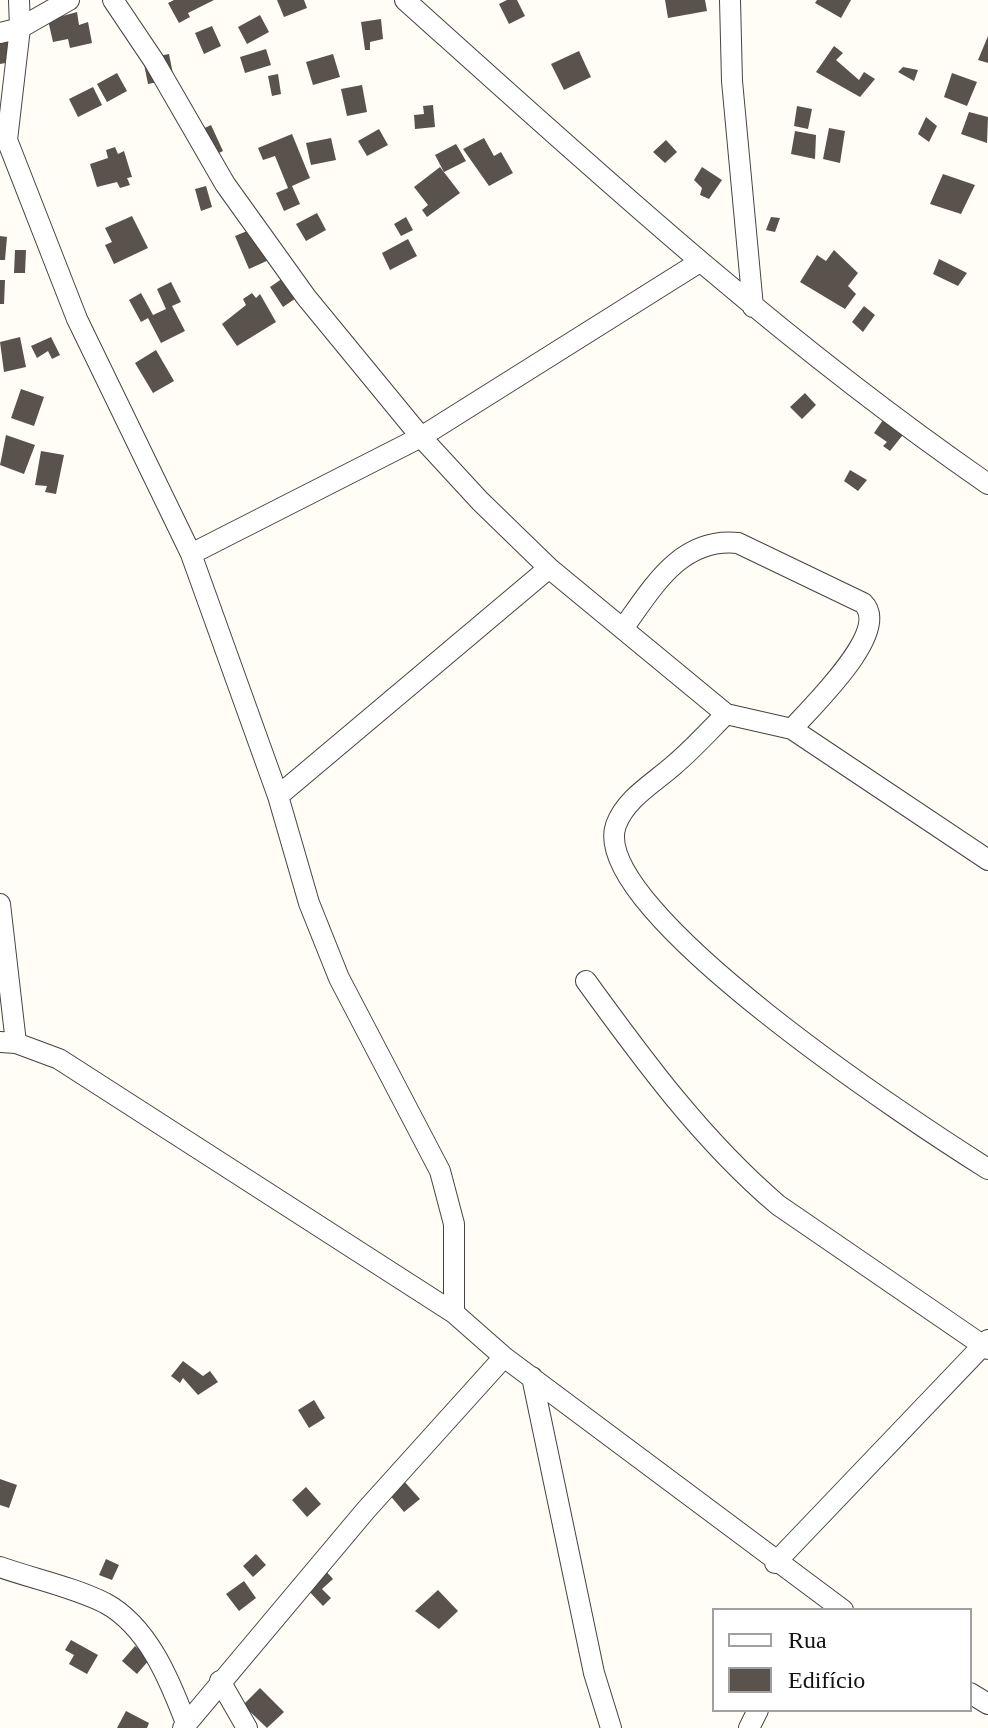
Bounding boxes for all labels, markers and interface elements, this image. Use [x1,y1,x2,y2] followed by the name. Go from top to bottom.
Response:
[712,1608,972,1712] legend
[788,1627,827,1653] text: Rua
[788,1667,865,1693] text: Edifício

